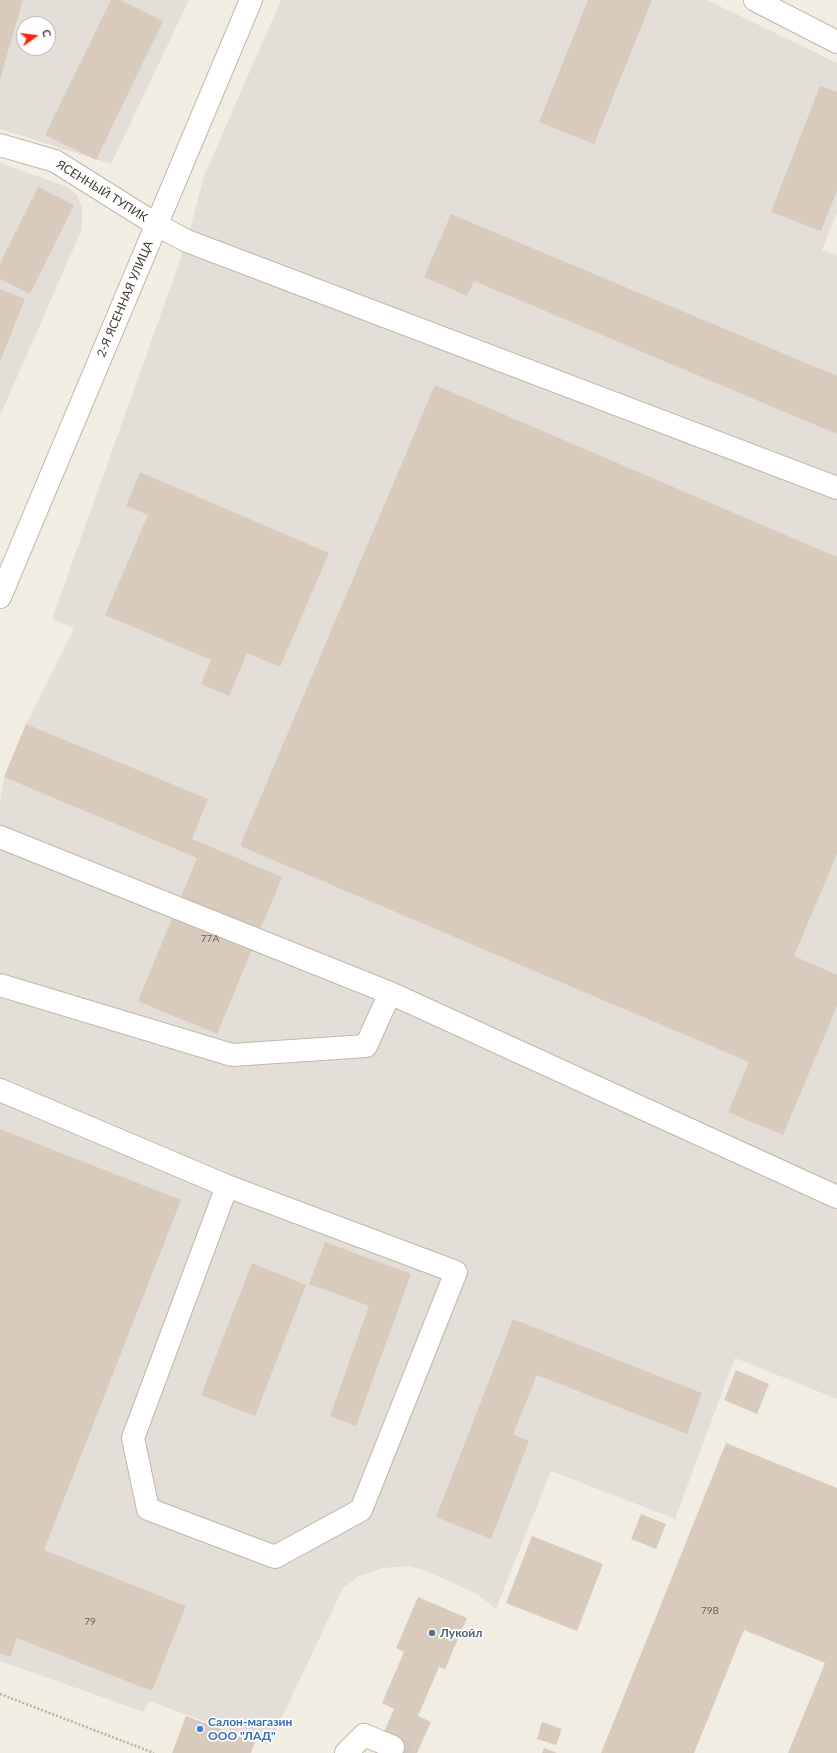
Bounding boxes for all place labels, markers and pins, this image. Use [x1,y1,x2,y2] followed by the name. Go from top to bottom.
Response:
[440,1626,482,1640] place label: Лукойл
[427,1628,437,1638] marker: Лукойл
[208,1715,292,1743] place label: Салон-магазин ООО "ЛАД"
[195,1724,205,1734] marker: Салон-магазин ООО "ЛАД"

